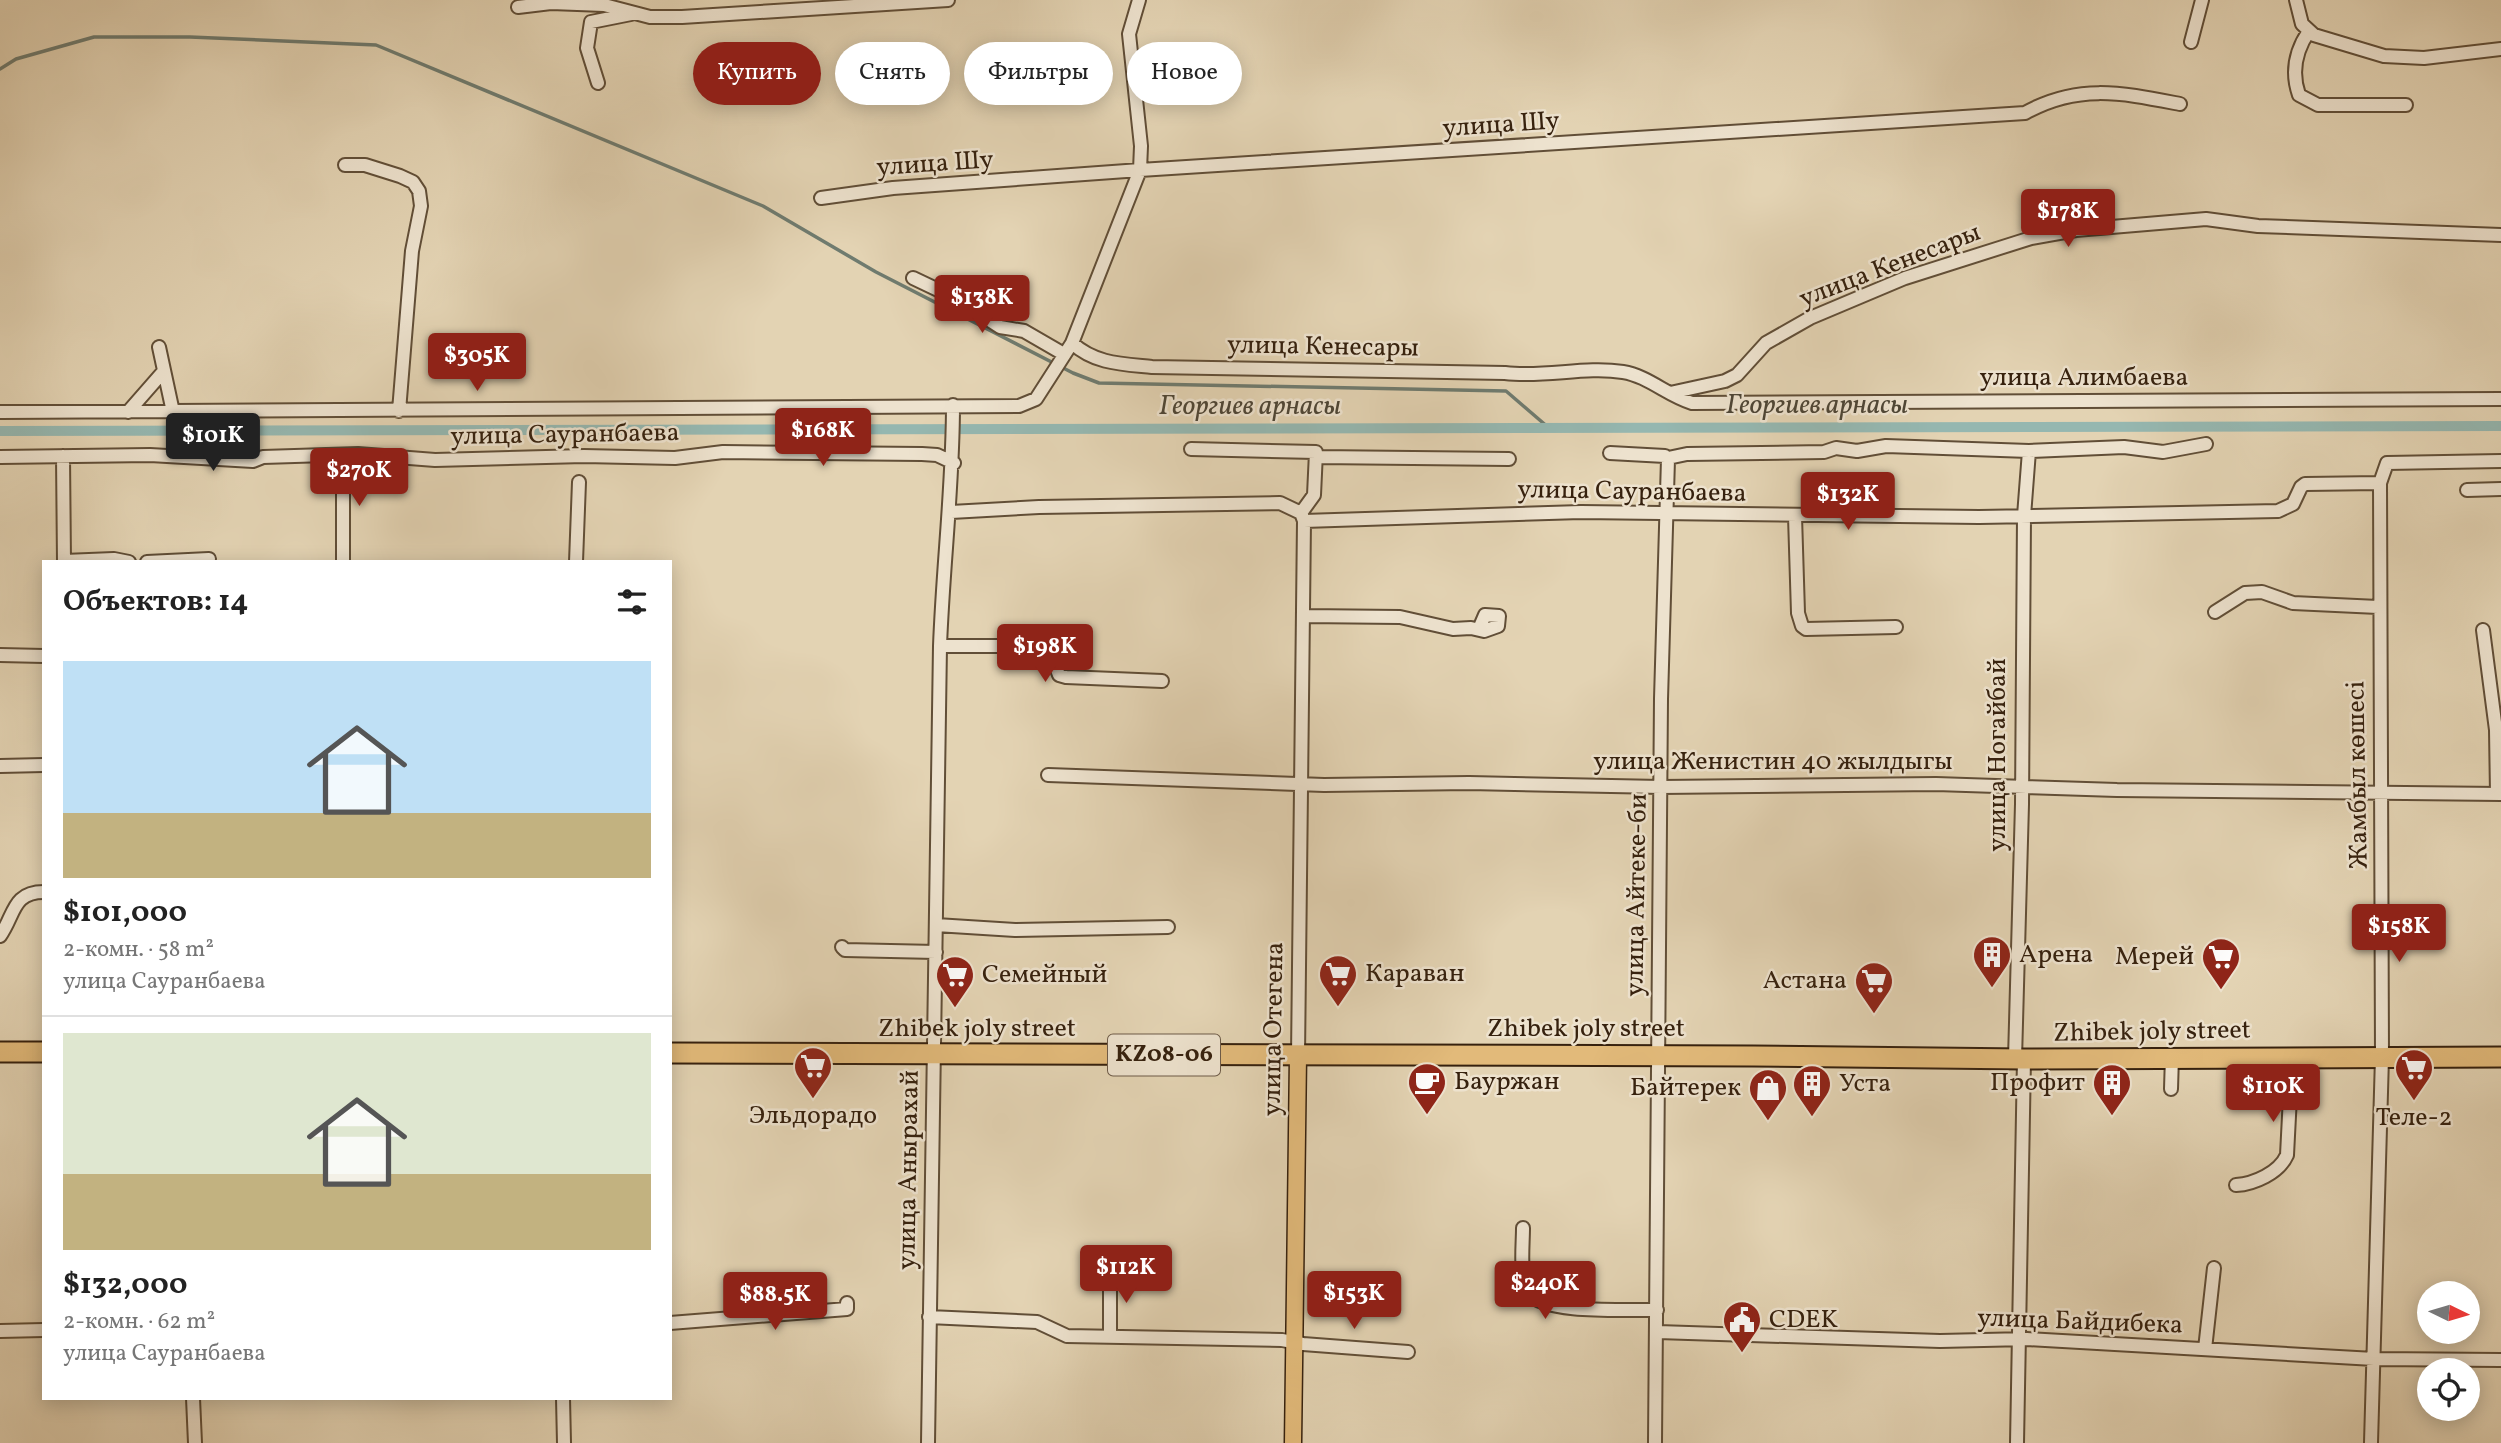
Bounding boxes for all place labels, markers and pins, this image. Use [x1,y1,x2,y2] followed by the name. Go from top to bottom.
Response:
[2019,190,2117,249] pin: $178K
[933,276,1031,335] pin: $138K
[428,334,526,393] pin: $305K
[774,408,872,468] pin: $168K
[164,414,262,473] pin: $101K
[310,448,408,508] pin: $270K
[1799,472,1897,532] pin: $132K
[996,624,1094,684] pin: $198K
[2350,904,2448,964] pin: $158K
[1971,934,2013,989] building icon: Арена
[2200,936,2242,991] supermarket icon: Мерей
[2019,937,2093,973] place label: Арена
[2115,939,2194,975] place label: Мерей
[1317,953,1359,1008] supermarket icon: Караван
[934,954,976,1009] supermarket icon: Семейный
[1365,956,1465,992] place label: Караван
[982,957,1107,993] place label: Семейный
[1853,960,1895,1015] supermarket icon: Астана
[1763,963,1847,999] place label: Астана
[792,1045,834,1100] supermarket icon: Эльдорадо
[2393,1047,2435,1102] supermarket icon: Теле-2
[1406,1061,1448,1116] cafe icon: Бауржан
[2091,1062,2133,1117] building icon: Профит
[1791,1063,1833,1118] building icon: Уста
[1454,1064,1560,1100] place label: Бауржан
[2224,1064,2322,1124] pin: $110K
[1990,1065,2085,1101] place label: Профит
[1839,1066,1891,1102] place label: Уста
[1747,1067,1789,1122] shop icon: Байтерек
[1630,1070,1741,1106] place label: Байтерек
[749,1098,877,1134] place label: Эльдорадо
[2375,1100,2453,1136] place label: Теле-2
[1077,1246,1175,1305] pin: $112K
[1496,1262,1594,1321] pin: $240K
[718,1272,832,1332] pin: $88.5K
[1305,1272,1403,1331] pin: $153K
[1721,1299,1763,1354] public building icon: CDEK
[1769,1302,1839,1338] place label: CDEK

